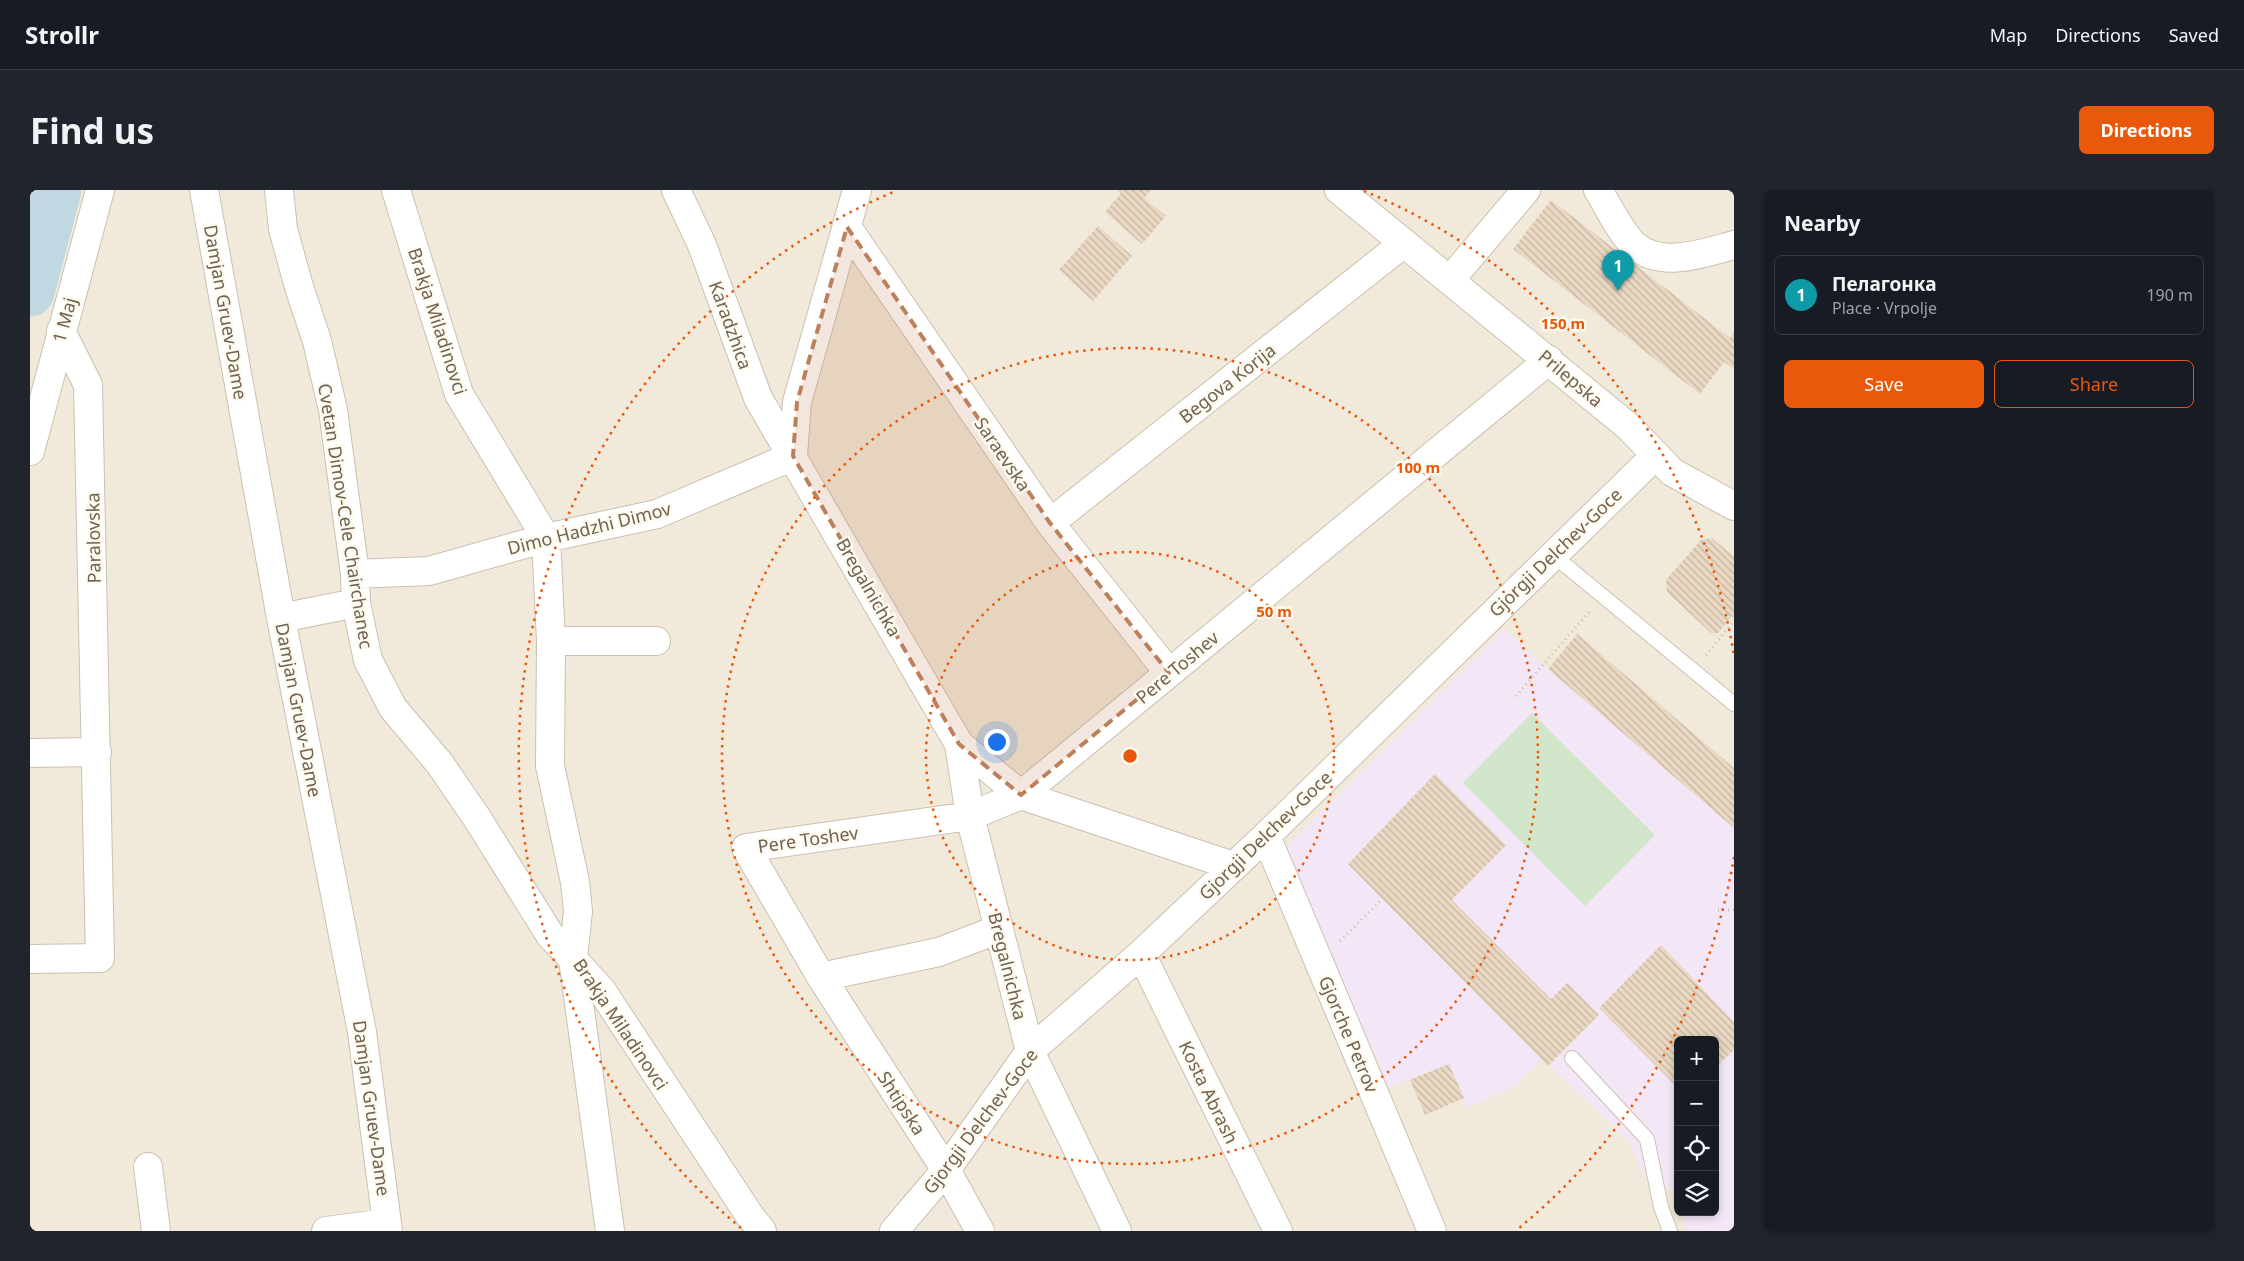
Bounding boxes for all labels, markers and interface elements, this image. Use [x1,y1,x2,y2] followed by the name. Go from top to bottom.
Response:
[25,18,99,51] text: Strollr
[1990,23,2027,47] text: Map
[2055,23,2141,47] text: Directions
[2169,23,2219,47] text: Saved
[2079,106,2214,154] button: Directions
[30,107,154,154] text: Find us
[1784,209,1860,237] text: Nearby
[199,223,253,401] street label: Damjan Gruev-Dame
[403,244,473,398] street label: Brakja Miladinovci
[1602,250,1634,291] pin: 1
[1832,271,1936,297] text: Пелагонка
[704,277,758,373] street label: Karadzhica
[1796,284,1806,306] text: 1
[2146,284,2193,306] text: 190 m
[46,295,82,345] street label: 1 Maj
[1832,297,1937,319] text: Place · Vrpolje
[1541,313,1585,333] text: 150 m
[1174,338,1280,428] street label: Begova Korija
[1534,344,1608,412] street label: Prilepska
[1784,360,1984,408] button: Save
[1994,360,2194,408] button: Share
[313,382,379,651] street label: Cvetan Dimov-Cele Chairchanec
[969,412,1037,496] street label: Saraevska
[1396,457,1440,477] text: 100 m
[1483,482,1627,622] street label: Gjorgji Delchev-Goce
[80,492,106,584] street label: Paralovska
[505,496,674,560] street label: Dimo Hadzhi Dimov
[831,533,907,641] street label: Bregalnichka
[1256,601,1292,621] text: 50 m
[270,621,328,799] street label: Damjan Gruev-Dame
[1130,625,1224,709] street label: Pere Toshev
[984,729,1010,755] your location
[1121,747,1139,765] centre of rings
[1193,765,1337,905] street label: Gjorgji Delchev-Goce
[756,820,861,858] street label: Pere Toshev
[983,910,1033,1022] street label: Bregalnichka
[568,954,674,1094] street label: Brakja Miladinovci
[1314,972,1385,1097] street label: Gjorche Petrov
[348,1019,396,1197] street label: Damjan Gruev-Dame
[1674,1036,1719,1216] map controls
[1674,1036,1719,1081] button: +
[1174,1037,1244,1147] street label: Kosta Abrash
[917,1043,1043,1199] street label: Gjorgji Delchev-Goce
[872,1066,932,1140] street label: Shtipska
[1674,1081,1719,1126] button: −
[1674,1126,1719,1171] button: locate
[1674,1171,1719,1216] button: layers

